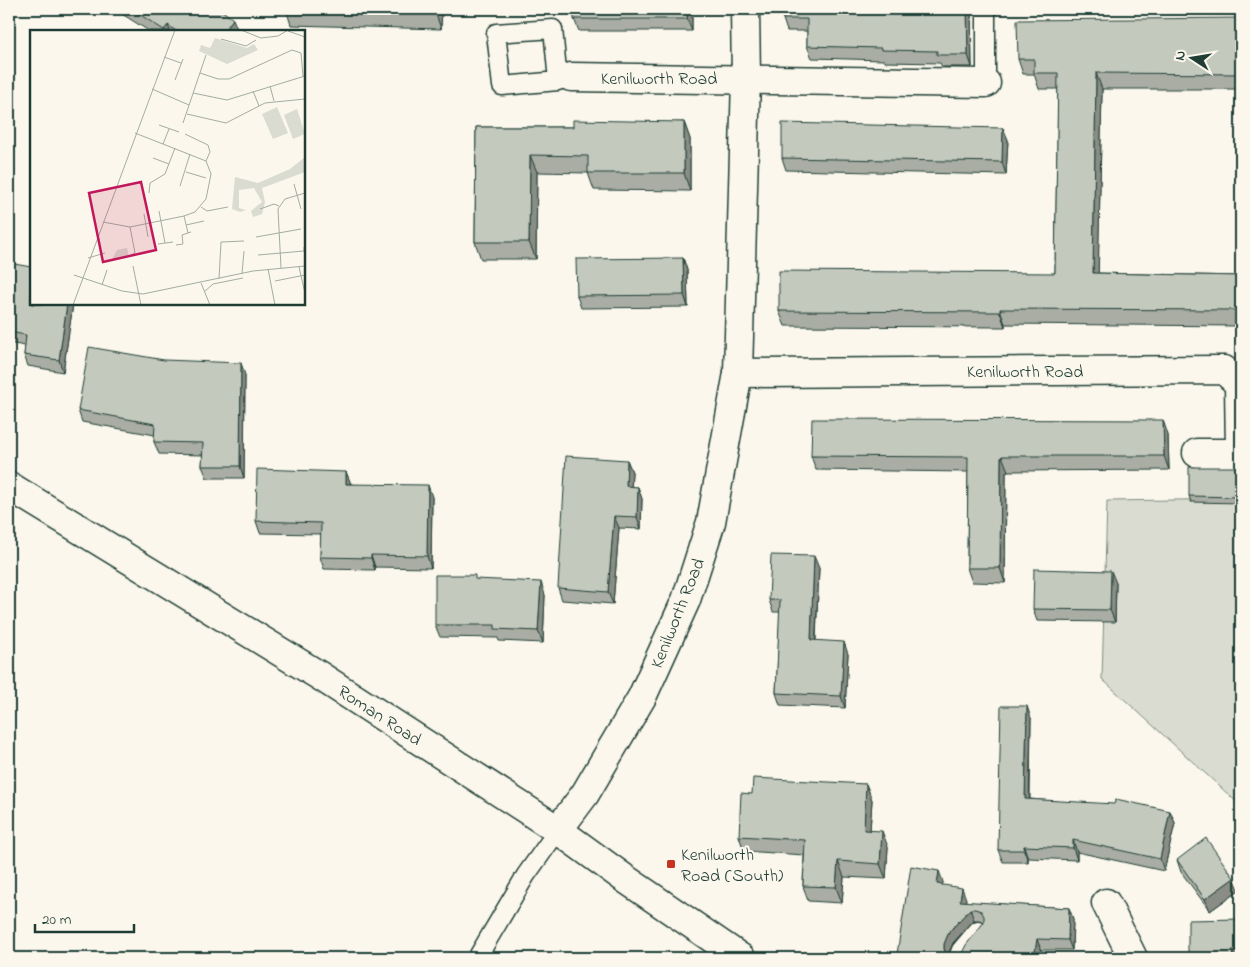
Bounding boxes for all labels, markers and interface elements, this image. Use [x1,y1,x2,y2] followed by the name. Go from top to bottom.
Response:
[30,30,305,305] inset map
[1168,32,1218,82] north arrow
[1169,49,1192,62] text: N
[601,67,717,93] street label: Kenilworth Road
[967,360,1083,386] street label: Kenilworth Road
[645,555,713,673] street label: Kenilworth Road
[332,680,426,754] street label: Roman Road
[681,843,783,890] place label: Kenilworth Road (South)
[665,858,677,870] marker: Kenilworth Road (South)
[35,902,134,934] scale bar
[42,909,72,931] text: 20 m

